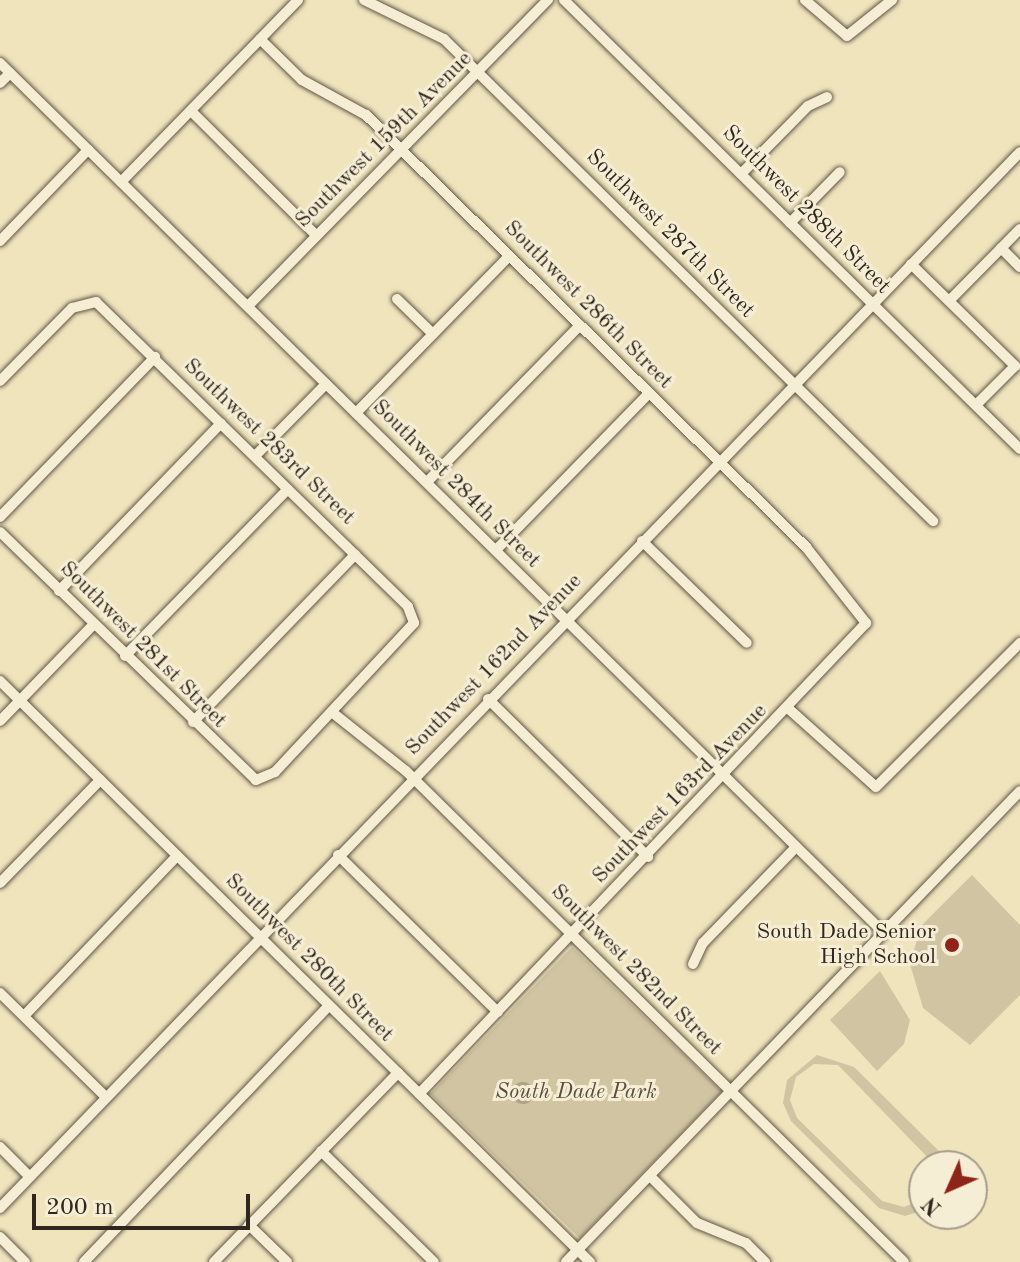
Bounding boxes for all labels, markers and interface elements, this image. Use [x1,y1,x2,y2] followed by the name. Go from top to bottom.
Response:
[290,46,478,234] street label: Southwest 159th Avenue
[716,120,896,300] street label: Southwest 288th Street
[580,144,760,324] street label: Southwest 287th Street
[498,215,678,395] street label: Southwest 286th Street
[178,353,360,531] street label: Southwest 283rd Street
[366,394,546,574] street label: Southwest 284th Street
[54,556,232,734] street label: Southwest 281st Street
[400,568,588,762] street label: Southwest 162nd Avenue
[587,698,773,890] street label: Southwest 163rd Avenue
[219,868,399,1048] street label: Southwest 280th Street
[545,879,727,1061] street label: Southwest 282nd Street
[757,919,936,970] place label: South Dade Senior High School
[943,936,961,954] marker: South Dade Senior High School
[495,1080,657,1106] park label: South Dade Park
[908,1150,988,1230] north arrow
[36,1178,254,1228] scale bar
[919,1192,946,1219] text: N
[46,1196,114,1220] text: 200 m

